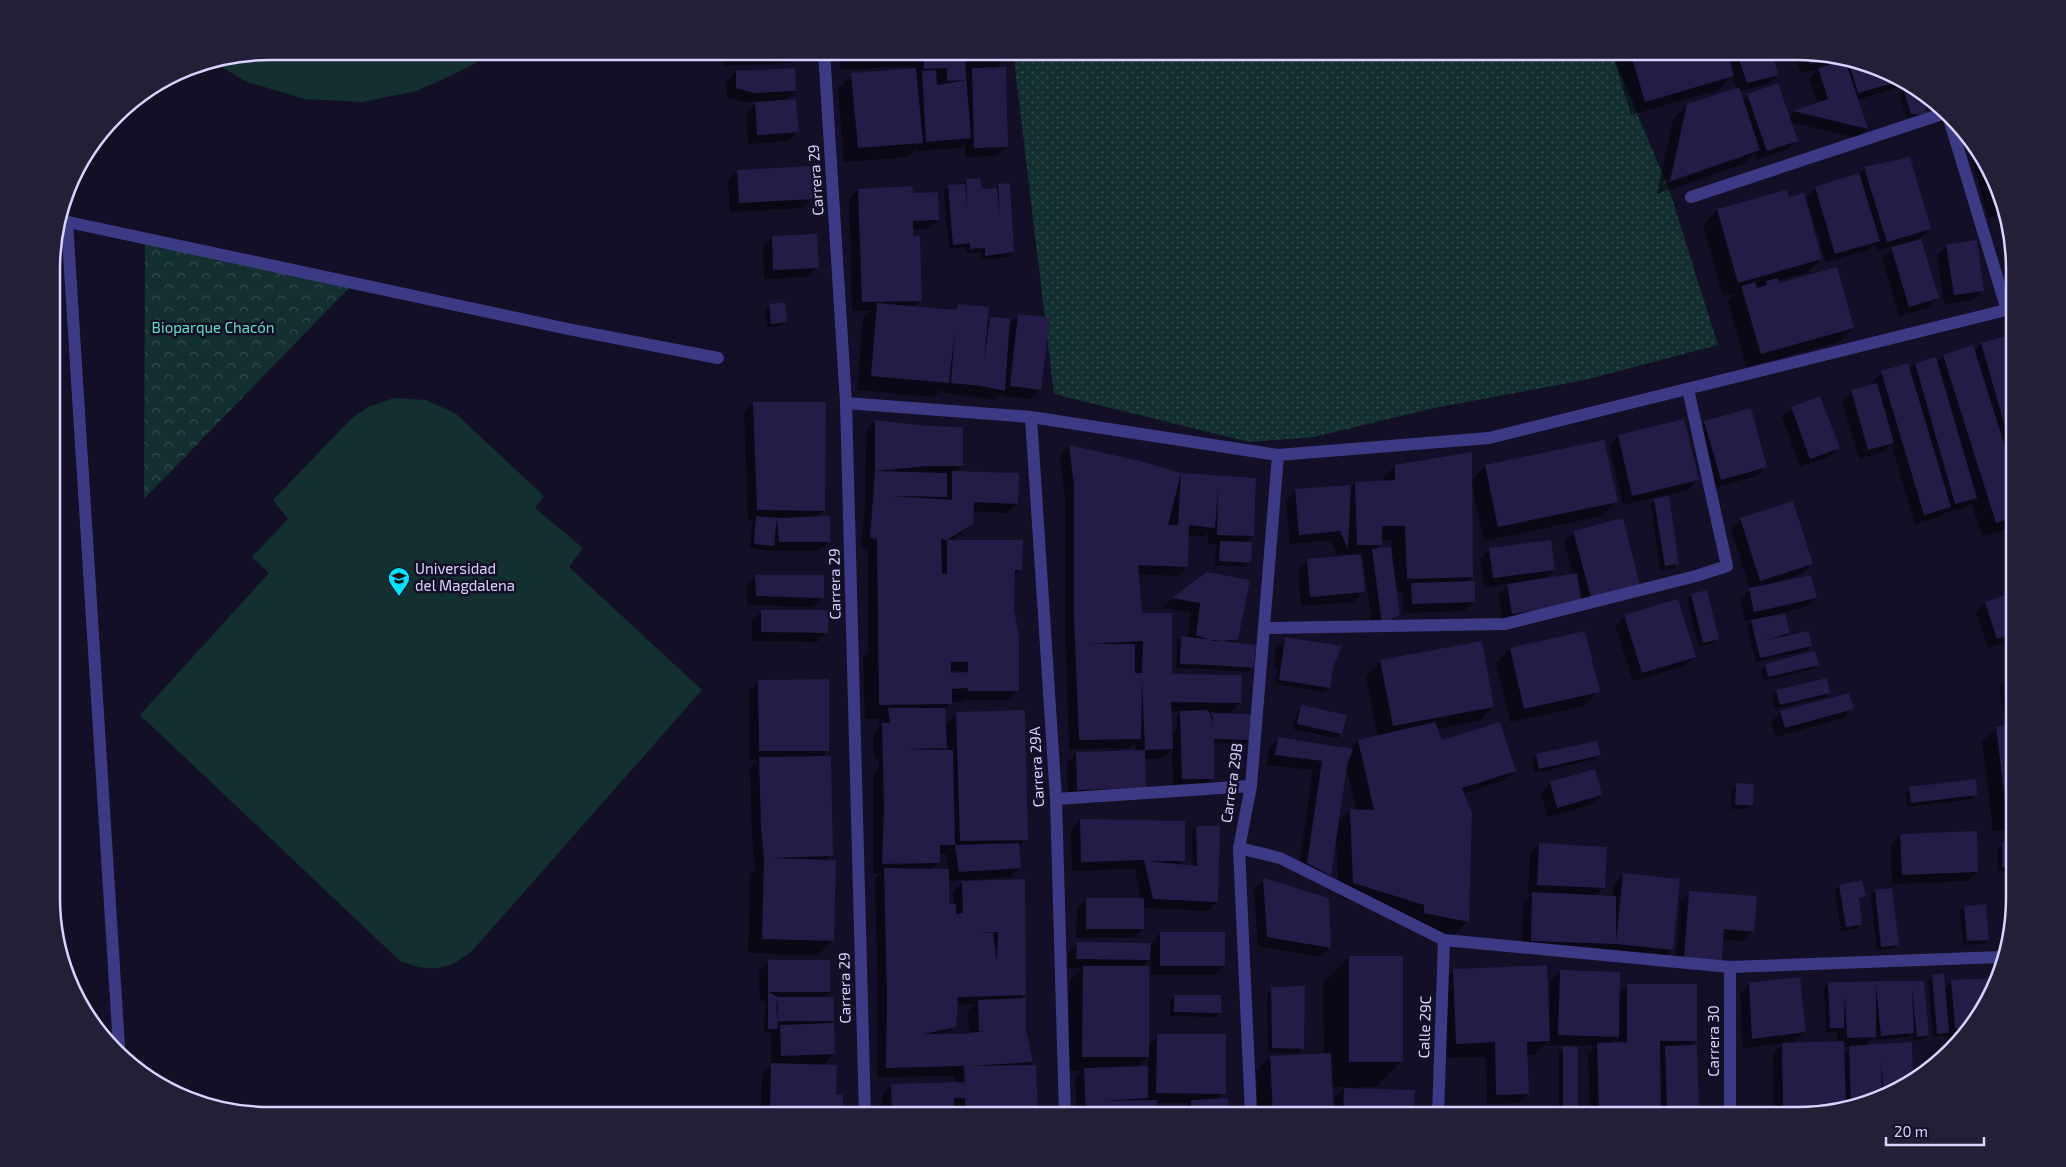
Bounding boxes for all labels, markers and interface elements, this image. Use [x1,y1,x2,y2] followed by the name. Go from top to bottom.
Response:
[804,144,826,216] street label: Carrera 29
[152,318,274,336] park label: Bioparque Chacón
[824,548,844,620] street label: Carrera 29
[415,559,515,594] place label: Universidad del Magdalena
[387,566,411,597] school or university icon: Universidad del Magdalena
[1025,726,1047,808] street label: Carrera 29A
[1216,742,1246,824] street label: Carrera 29B
[834,952,854,1024] street label: Carrera 29
[1414,995,1434,1059] street label: Calle 29C
[1704,1005,1722,1077] street label: Carrera 30
[1886,1114,1984,1146] scale bar
[1894,1122,1928,1140] text: 20 m

